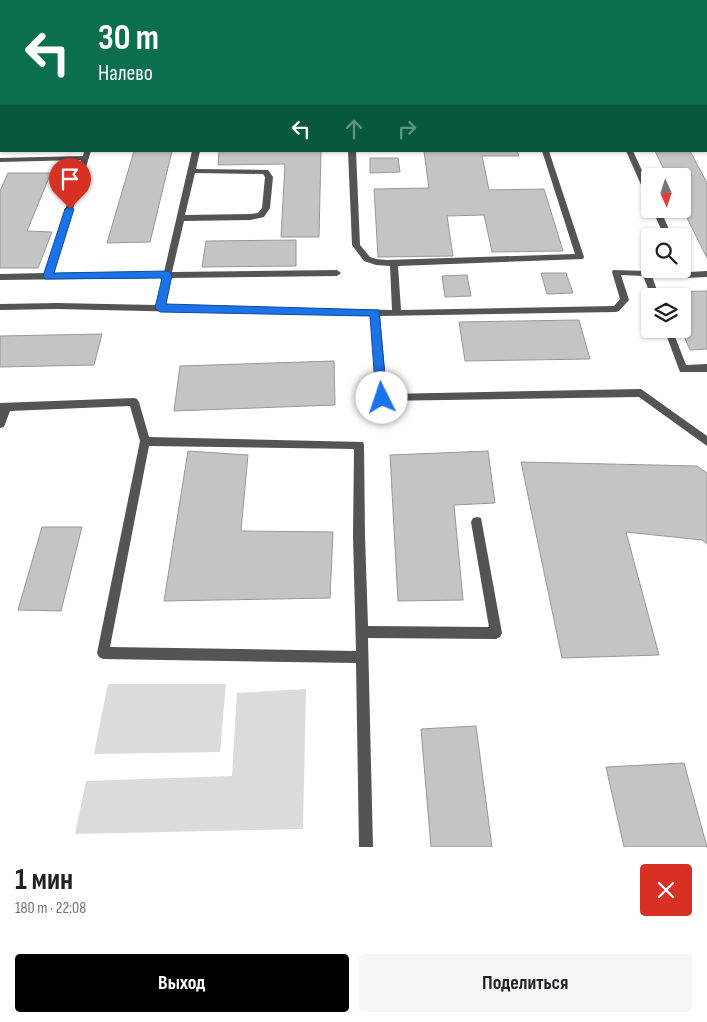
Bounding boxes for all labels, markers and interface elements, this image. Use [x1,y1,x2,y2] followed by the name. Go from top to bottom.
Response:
[98,17,159,60] text: 30 m
[15,20,80,85] icon: left
[98,60,153,87] text: Налево
[287,115,315,143] icon: left
[340,115,368,143] icon: ahead
[393,115,421,143] icon: right
[49,158,91,209] pin
[56,165,84,193] icon: arrive
[641,168,691,218] north arrow
[641,168,691,338] map controls
[641,228,691,278] button: search
[641,288,691,338] button: layers
[355,371,407,423] position arrow
[15,862,73,898] text: 1 мин
[640,864,692,916] button: close
[15,899,86,918] text: 180 m · 22:08
[15,954,349,1012] button: Выход
[359,954,692,1012] button: Поделиться

